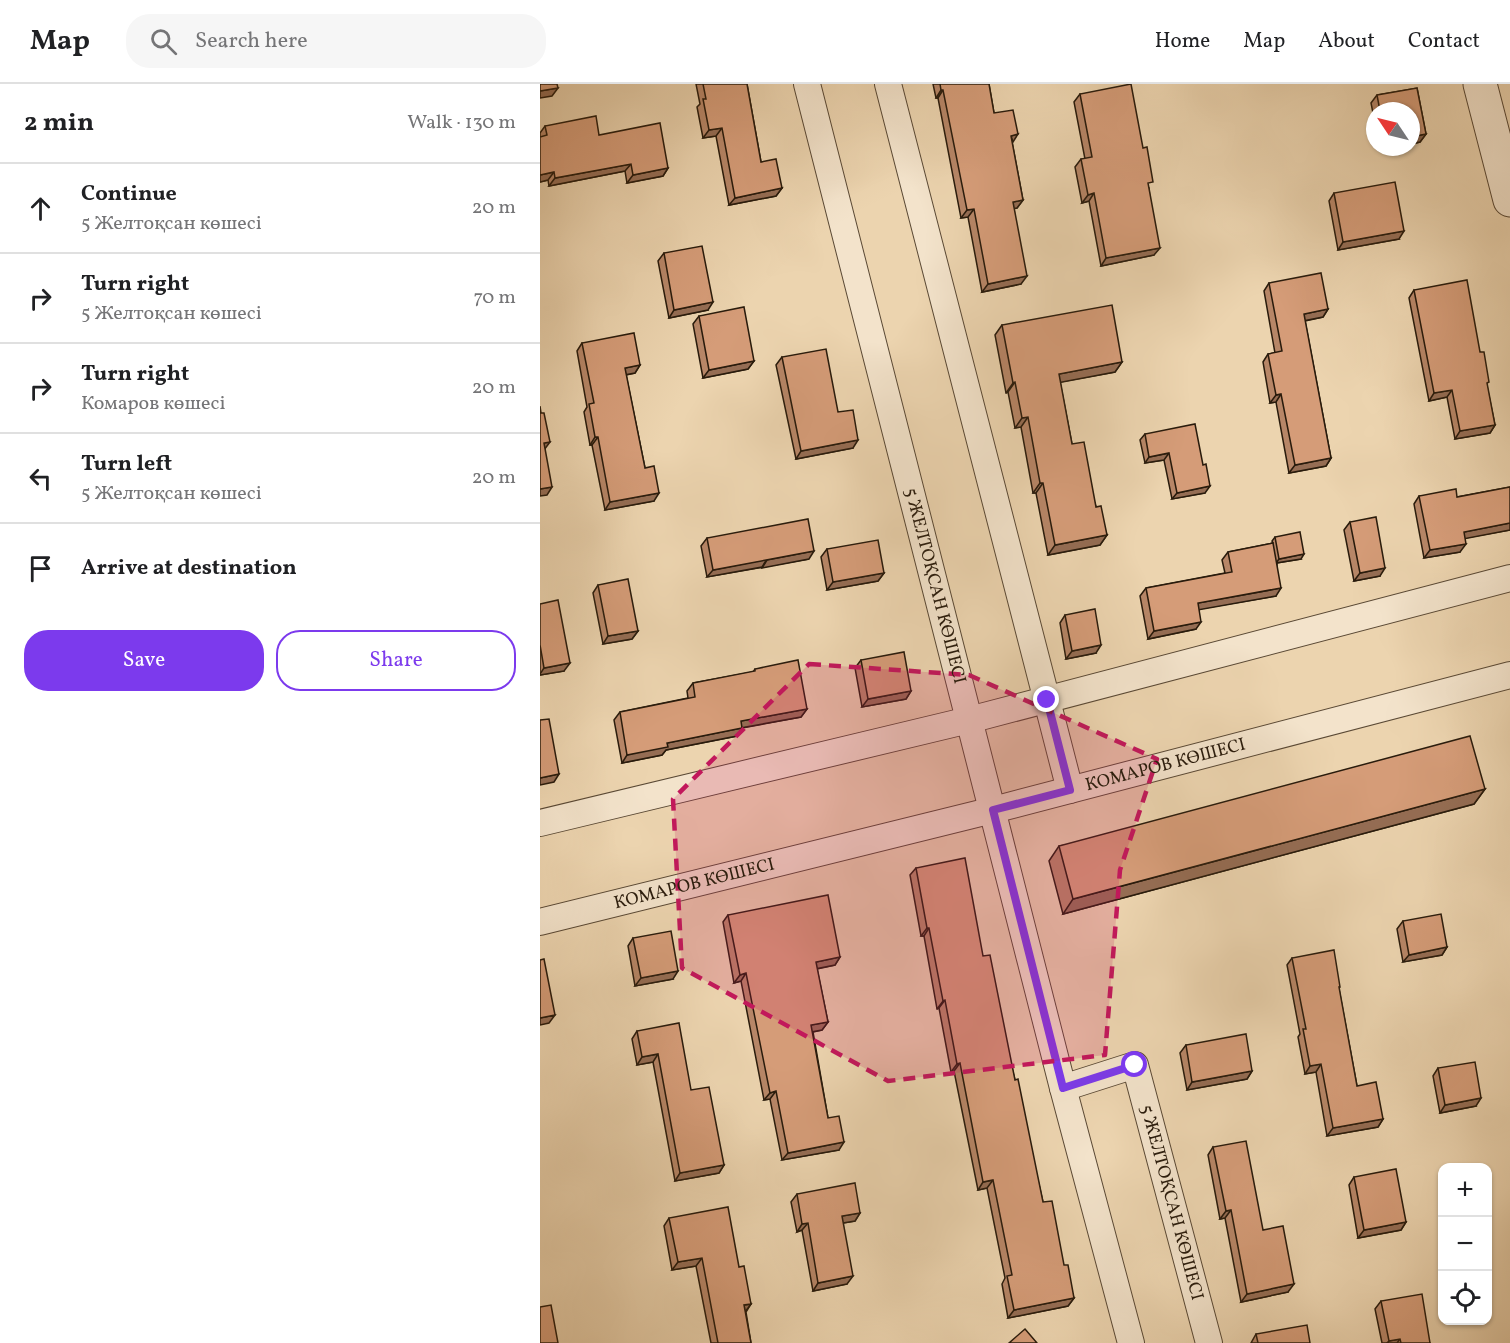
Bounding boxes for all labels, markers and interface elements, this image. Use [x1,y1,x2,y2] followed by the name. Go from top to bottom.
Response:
[126,14,546,68] search box
[30,22,90,61] text: Map
[147,25,180,58] icon: search
[195,26,308,57] text: Search here
[1155,27,1210,56] text: Home
[1243,27,1285,56] text: Map
[1318,27,1375,56] text: About
[1408,27,1480,56] text: Contact
[1366,102,1420,156] north arrow
[24,105,94,141] text: 2 min
[407,109,516,137] text: Walk · 130 m
[81,179,177,210] text: Continue
[24,192,57,225] icon: ahead
[472,194,516,222] text: 20 m
[81,210,262,238] text: 5 Желтоқсан көшесі
[81,269,189,300] text: Turn right
[24,282,57,315] icon: right
[473,284,516,312] text: 70 m
[81,300,262,328] text: 5 Желтоқсан көшесі
[81,359,189,390] text: Turn right
[24,372,57,405] icon: right
[472,374,516,402] text: 20 m
[81,390,225,418] text: Комаров көшесі
[81,449,172,480] text: Turn left
[24,462,57,495] icon: left
[472,464,516,492] text: 20 m
[81,480,262,508] text: 5 Желтоқсан көшесі
[898,485,972,687] street label: 5 ЖЕЛТОҚСАН КӨШЕСІ
[24,552,57,585] icon: arrive
[81,553,297,584] text: Arrive at destination
[24,630,264,691] button: Save
[276,630,516,691] button: Share
[1033,686,1059,712] route end
[1083,732,1248,798] street label: КОМАРОВ КӨШЕСІ
[611,852,777,916] street label: КОМАРОВ КӨШЕСІ
[1121,1051,1147,1077] route start
[1134,1102,1210,1303] street label: 5 ЖЕЛТОҚСАН КӨШЕСІ
[1438,1163,1492,1325] map controls
[1438,1163,1492,1217] button: +
[1438,1217,1492,1271] button: −
[1438,1271,1492,1325] button: locate

